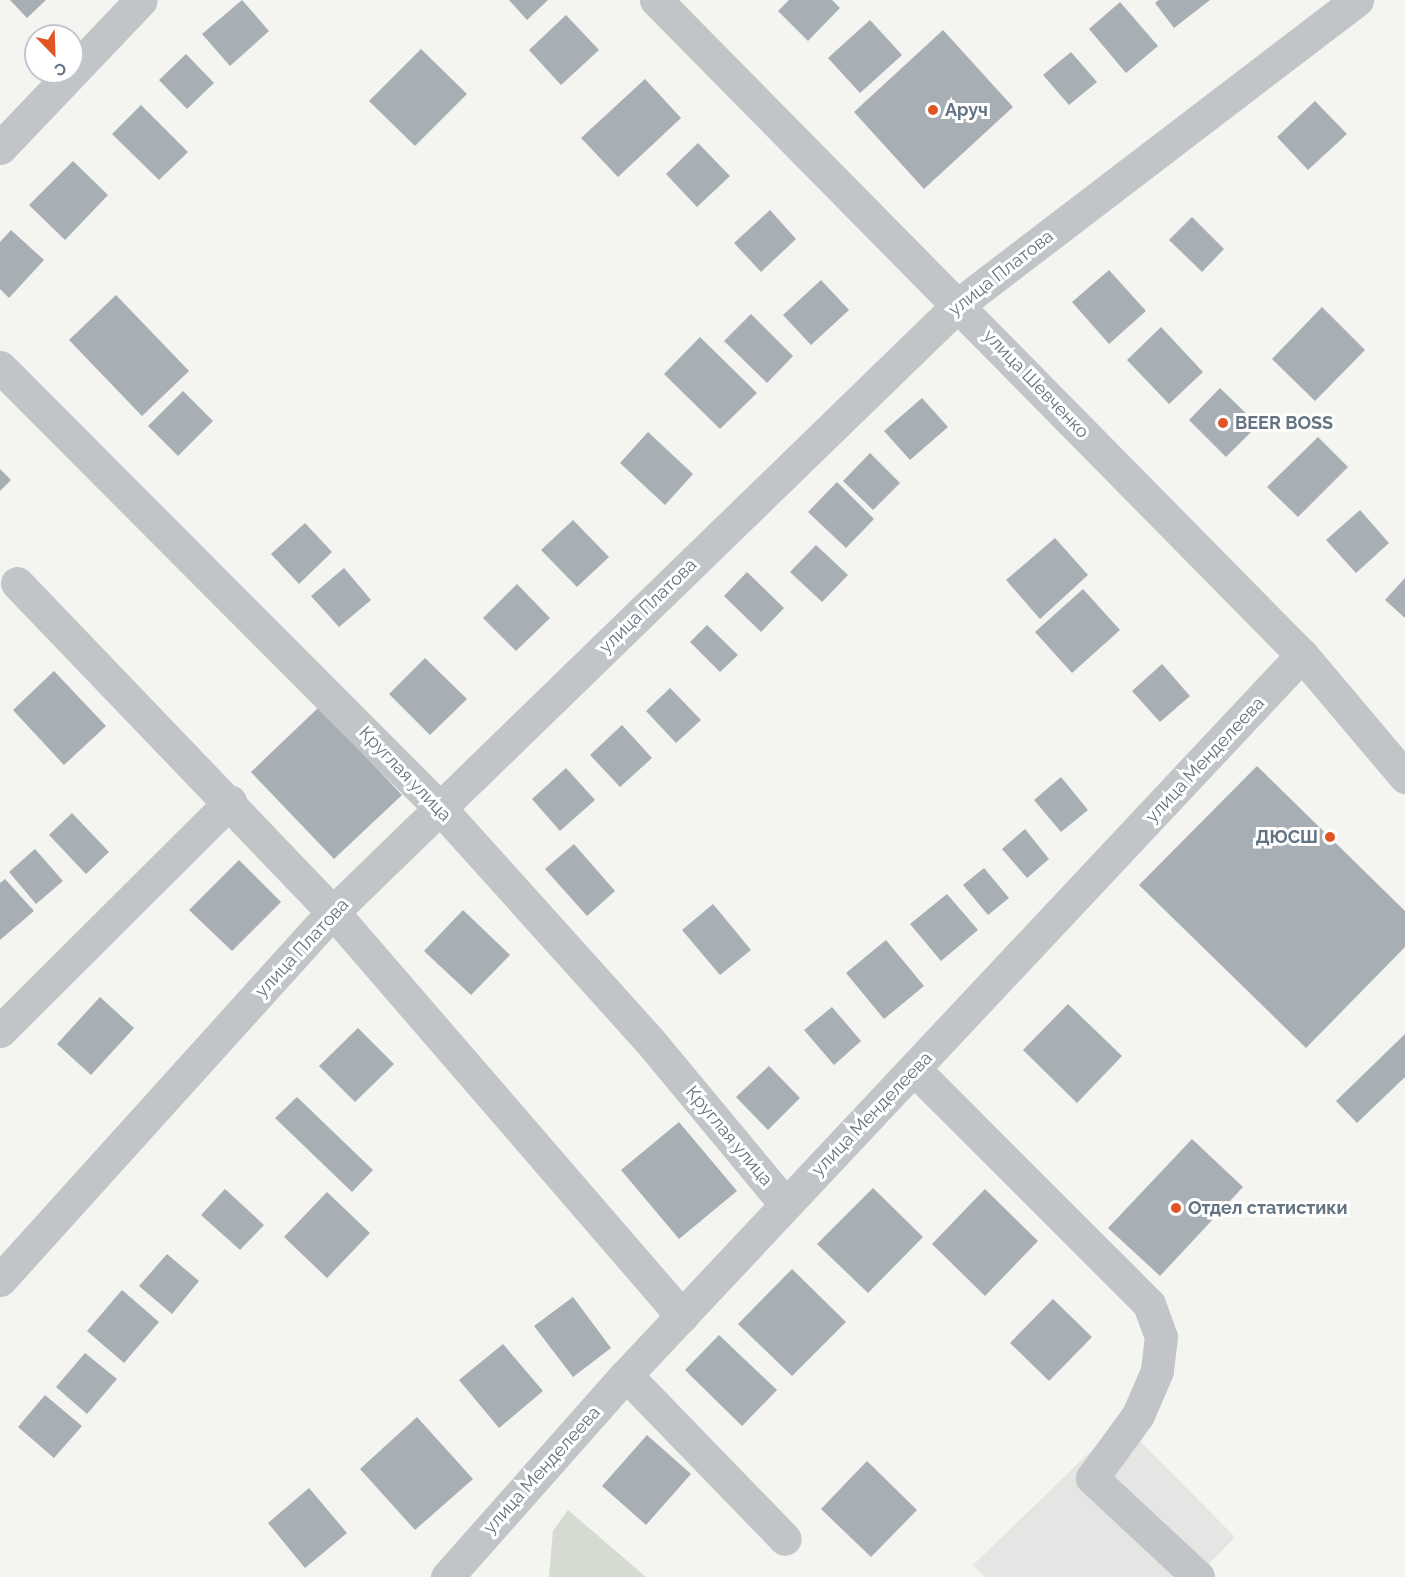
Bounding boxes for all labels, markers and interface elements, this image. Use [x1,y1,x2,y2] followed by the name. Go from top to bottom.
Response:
[24,24,84,84] north arrow
[52,58,69,80] text: С
[945,99,988,121] place label: Аруч
[926,103,940,117] marker: Аруч
[944,225,1058,321] street label: улица Платова
[979,325,1093,443] street label: улица Шевченко
[1235,412,1333,434] place label: BEER BOSS
[1216,416,1230,430] marker: BEER BOSS
[595,554,701,658] street label: улица Платова
[1141,693,1269,827] street label: улица Менделеева
[354,722,456,826] street label: Круглая улица
[1255,826,1318,848] place label: ДЮСШ
[1323,830,1337,844] marker: ДЮСШ
[251,894,353,1002] street label: улица Платова
[807,1048,937,1180] street label: улица Менделеева
[681,1082,777,1190] street label: Круглая улица
[1188,1197,1348,1219] place label: Отдел статистики
[1169,1201,1183,1215] marker: Отдел статистики
[479,1402,605,1538] street label: улица Менделеева

